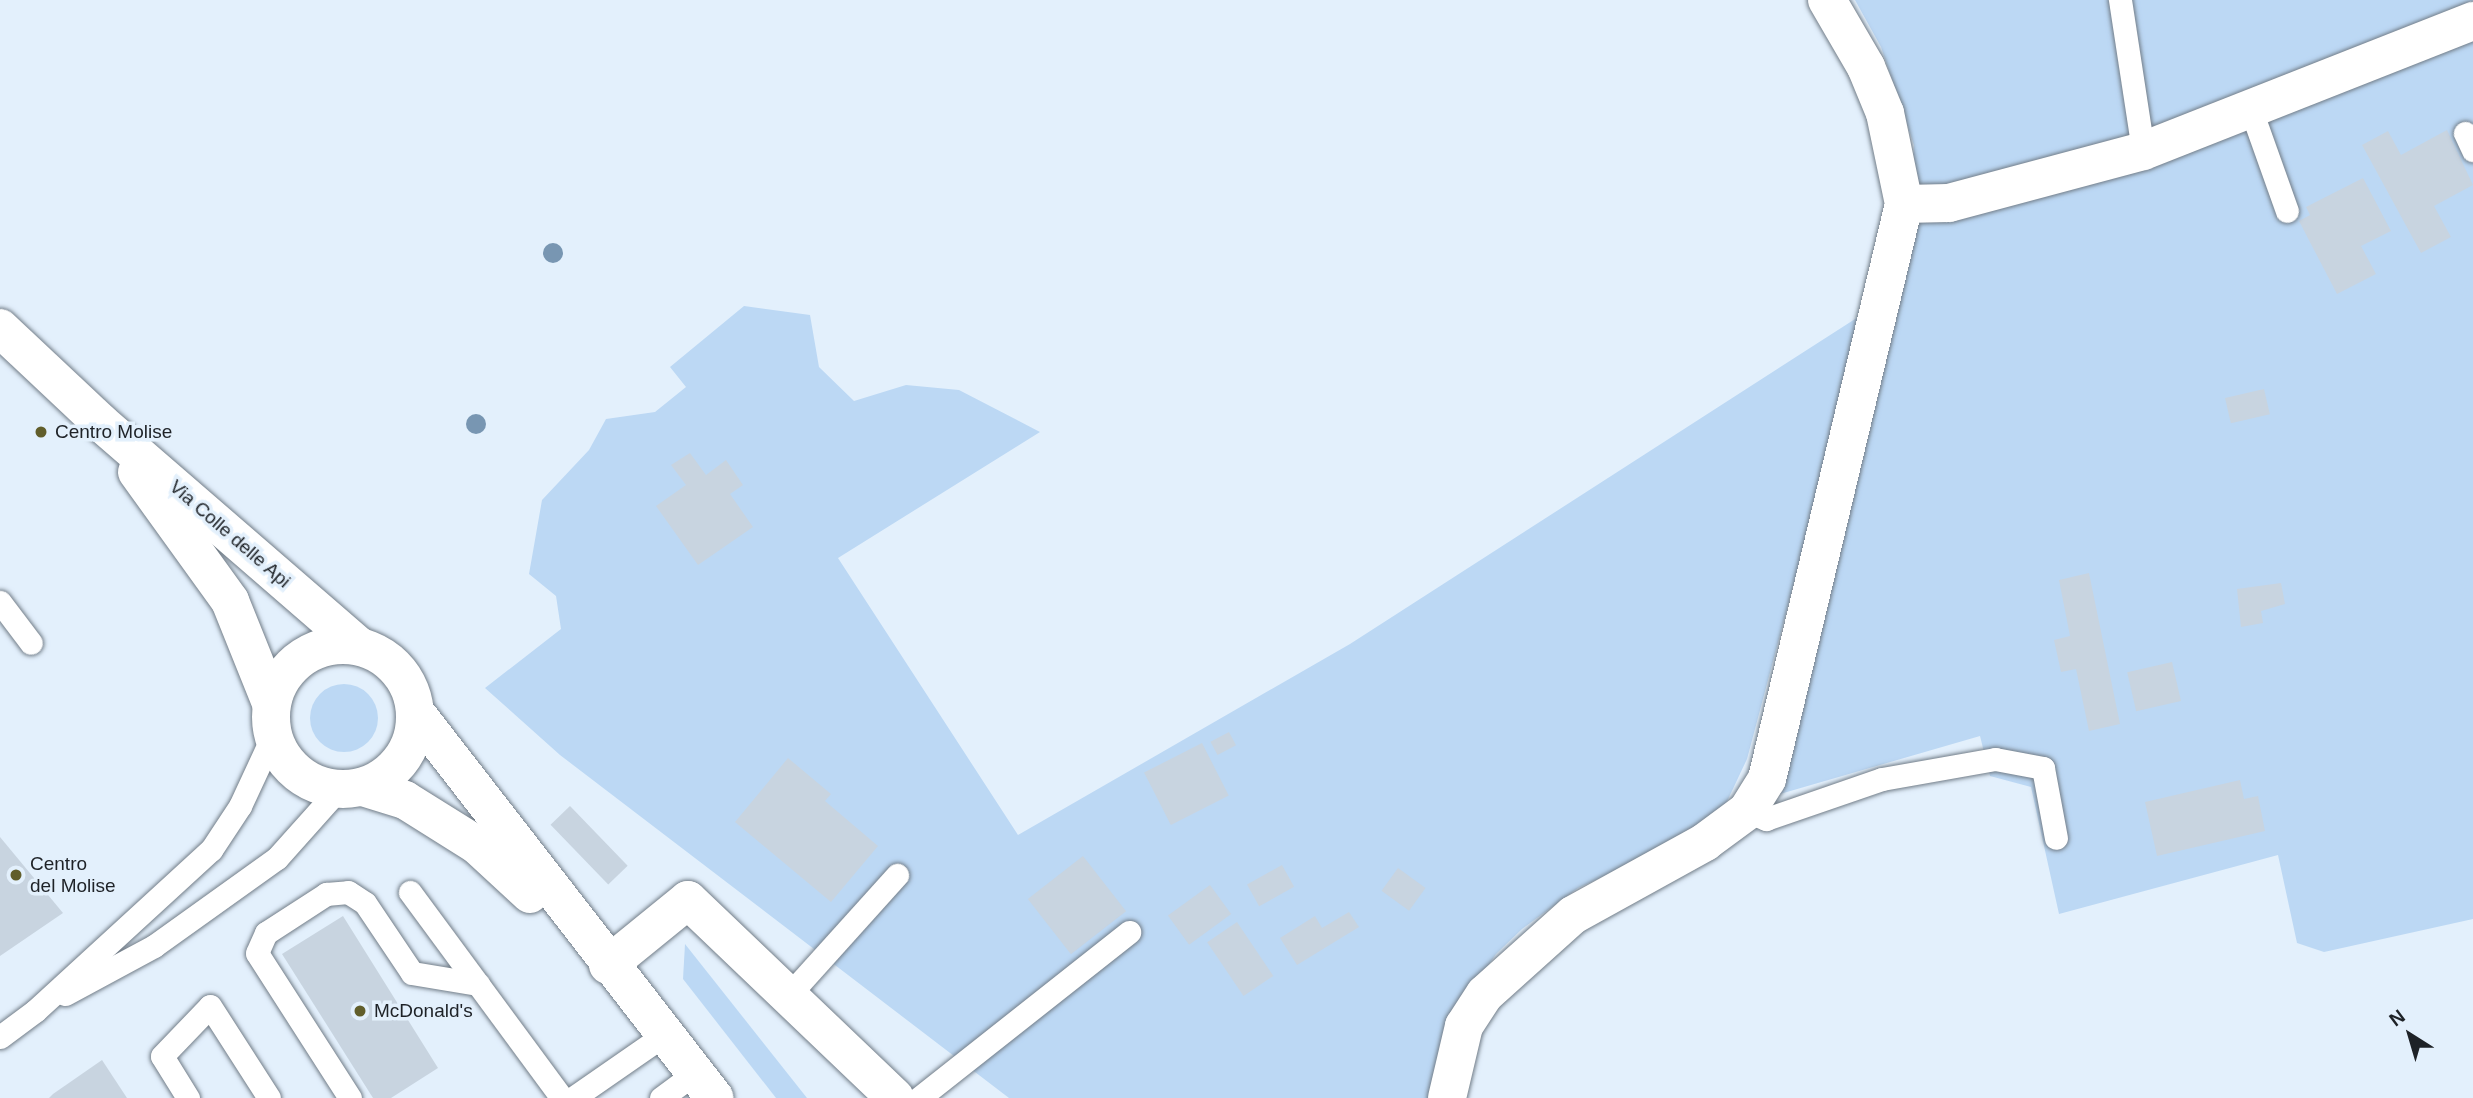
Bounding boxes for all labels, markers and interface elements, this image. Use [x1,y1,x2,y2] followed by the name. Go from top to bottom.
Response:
[55,421,172,443] place label: Centro Molise
[33,424,49,440] marker: Centro Molise
[164,475,296,593] street label: Via Colle delle Api
[30,853,116,897] place label: Centro del Molise
[8,867,24,883] marker: Centro del Molise
[374,1000,473,1022] place label: McDonald's
[2375,1000,2445,1070] north arrow
[352,1003,368,1019] marker: McDonald's
[2385,1005,2409,1030] text: N

